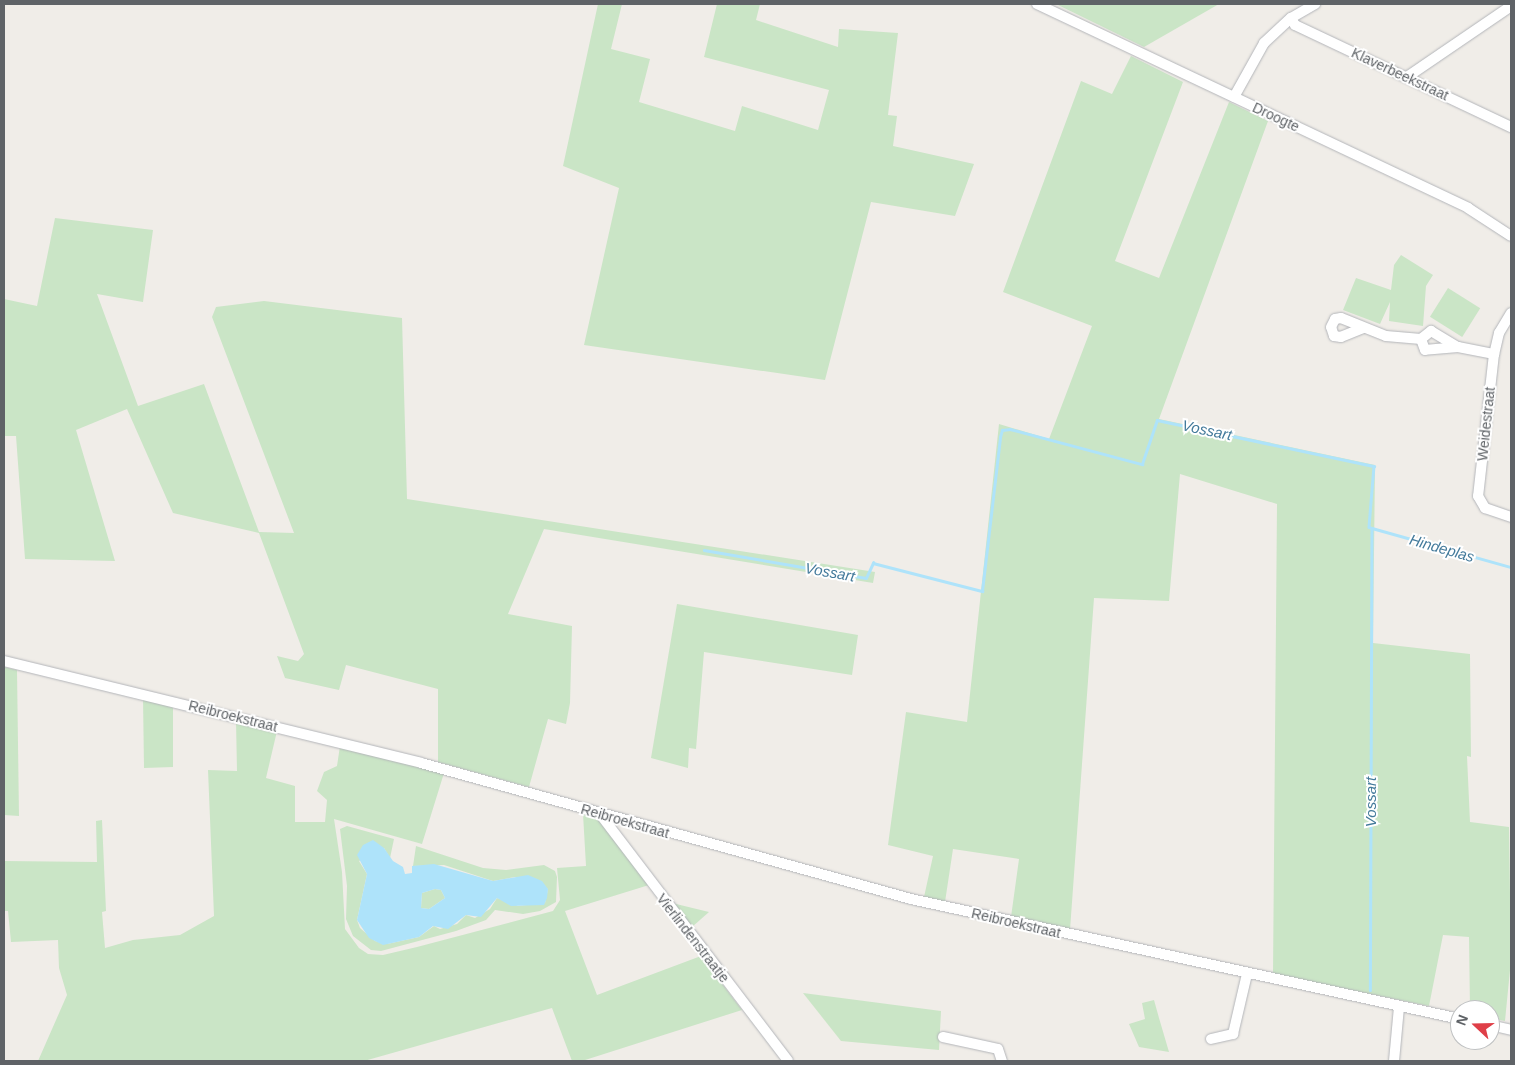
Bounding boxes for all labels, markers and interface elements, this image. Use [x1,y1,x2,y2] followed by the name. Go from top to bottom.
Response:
[1349,44,1451,104] street label: Klaverbeekstraat
[1250,99,1302,135] street label: Droogte
[1474,386,1498,462] street label: Weidestraat
[1181,416,1233,444] water label: Vossart
[1407,530,1477,566] water label: Hindeplas
[804,559,856,585] water label: Vossart
[187,697,279,735] street label: Reibroekstraat
[1362,777,1380,827] water label: Vossart
[579,800,671,842] street label: Reibroekstraat
[653,890,733,986] street label: Vierlindenstraatje
[970,905,1062,941] street label: Reibroekstraat
[1450,1000,1500,1050] north arrow
[1453,1012,1471,1028] text: N

